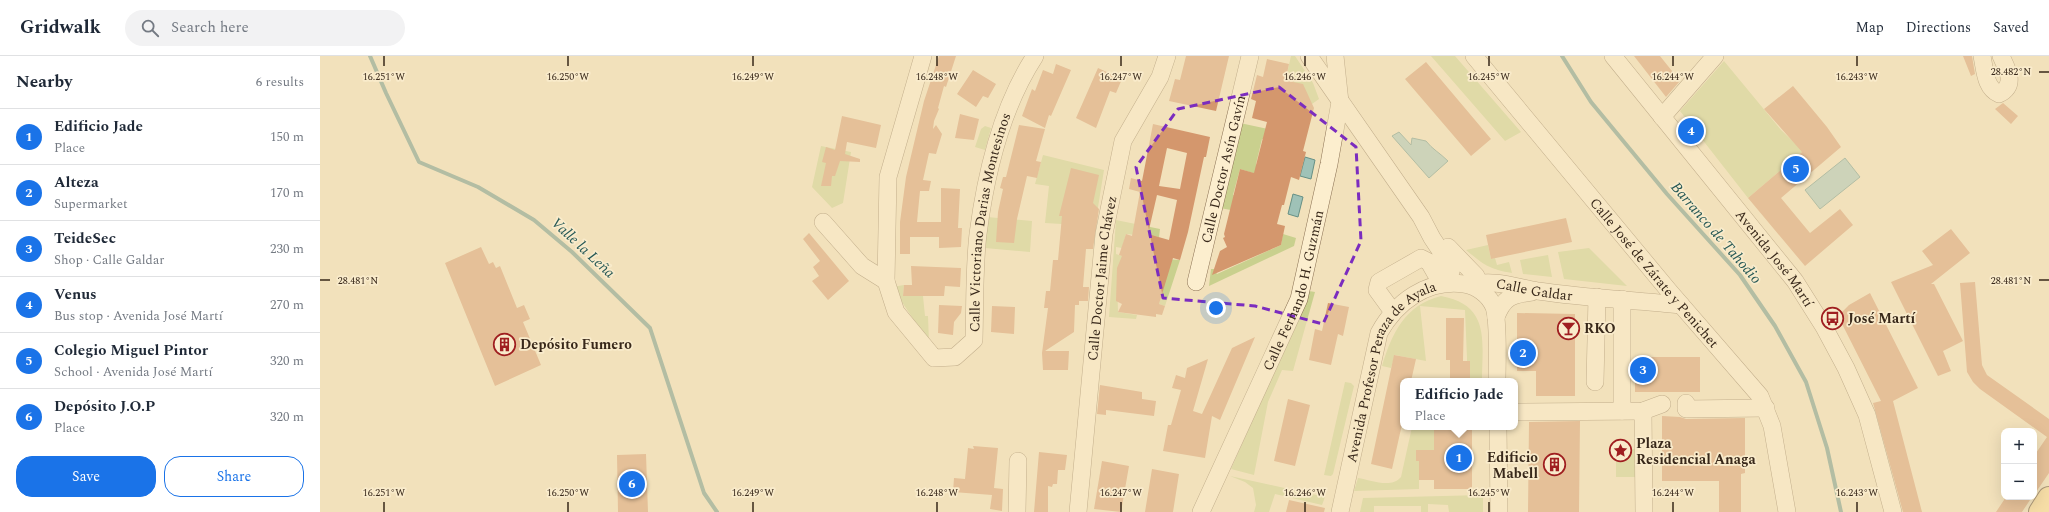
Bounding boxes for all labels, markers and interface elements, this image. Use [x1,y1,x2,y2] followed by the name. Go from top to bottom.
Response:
[125,10,405,46] search box
[20,13,101,42] text: Gridwalk
[171,16,249,39] text: Search here
[139,17,161,39] icon: search
[1856,17,1884,38] text: Map
[1906,17,1971,38] text: Directions
[1993,17,2029,38] text: Saved
[1991,64,2031,80] text: 28.482°N
[16,69,72,95] text: Nearby
[363,69,405,85] text: 16.251°W
[547,69,589,85] text: 16.250°W
[732,69,774,85] text: 16.249°W
[916,69,958,85] text: 16.248°W
[1100,69,1142,85] text: 16.247°W
[1284,69,1326,85] text: 16.246°W
[1468,69,1510,85] text: 16.245°W
[1652,69,1694,85] text: 16.244°W
[1836,69,1878,85] text: 16.243°W
[256,72,304,92] text: 6 results
[1195,93,1251,245] street label: Calle Doctor Asín Gavín
[964,109,1016,332] street label: Calle Victoriano Darias Montesinos
[54,115,143,138] text: Edificio Jade
[1678,116,1704,146] pin: 4
[25,127,33,147] text: 1
[270,127,304,147] text: 150 m
[54,138,85,158] text: Place
[1783,154,1809,184] pin: 5
[54,171,99,194] text: Alteza
[1665,177,1767,289] water label: Barranco de Tahodio
[25,183,33,203] text: 2
[270,183,304,203] text: 170 m
[1585,193,1724,352] street label: Calle José de Zárate y Penichet
[54,194,128,214] text: Supermarket
[1082,194,1122,362] street label: Calle Doctor Jaime Chávez
[1730,205,1820,311] street label: Avenida José Martí
[1257,208,1329,374] street label: Calle Fernando H. Guzmán
[546,212,621,284] water label: Valle la Leña
[54,227,116,250] text: TeideSec
[25,239,33,259] text: 3
[270,239,304,259] text: 230 m
[54,250,164,270] text: Shop · Calle Galdar
[338,273,378,289] text: 28.481°N
[1495,273,1574,306] street label: Calle Galdar
[1991,273,2031,289] text: 28.481°N
[1341,276,1439,464] street label: Avenida Profesor Peraza de Ayala
[54,283,97,306] text: Venus
[25,295,33,315] text: 4
[270,295,304,315] text: 270 m
[1206,298,1226,318] your location
[1819,305,1845,331] bus stop icon: José Martí
[54,306,223,326] text: Bus stop · Avenida José Martí
[1848,308,1917,329] place label: José Martí
[1555,315,1581,341] bar icon: RKO
[1584,318,1616,339] place label: RKO
[492,331,518,357] building icon: Depósito Fumero
[520,334,632,355] place label: Depósito Fumero
[1510,338,1536,368] pin: 2
[54,339,208,362] text: Colegio Miguel Pintor
[25,351,33,371] text: 5
[270,351,304,371] text: 320 m
[1630,355,1656,385] pin: 3
[54,362,212,382] text: School · Avenida José Martí
[1400,378,1518,430] popup
[1415,383,1503,406] text: Edificio Jade
[54,395,155,418] text: Depósito J.O.P
[1415,406,1446,426] text: Place
[25,407,33,427] text: 6
[270,407,304,427] text: 320 m
[54,418,85,438] text: Place
[2001,428,2037,500] map controls
[2001,428,2037,464] button: +
[1636,433,1756,470] place label: Plaza Residencial Anaga
[1608,438,1634,464] place icon: Plaza Residencial Anaga
[1446,443,1472,473] pin: 1
[1487,447,1538,484] place label: Edificio Mabell
[1541,452,1567,478] building icon: Edificio Mabell
[16,456,156,497] button: Save
[164,456,304,497] button: Share
[2001,464,2037,500] button: −
[619,469,645,499] pin: 6
[363,485,405,501] text: 16.251°W
[547,485,589,501] text: 16.250°W
[732,485,774,501] text: 16.249°W
[916,485,958,501] text: 16.248°W
[1100,485,1142,501] text: 16.247°W
[1284,485,1326,501] text: 16.246°W
[1468,485,1510,501] text: 16.245°W
[1652,485,1694,501] text: 16.244°W
[1836,485,1878,501] text: 16.243°W

